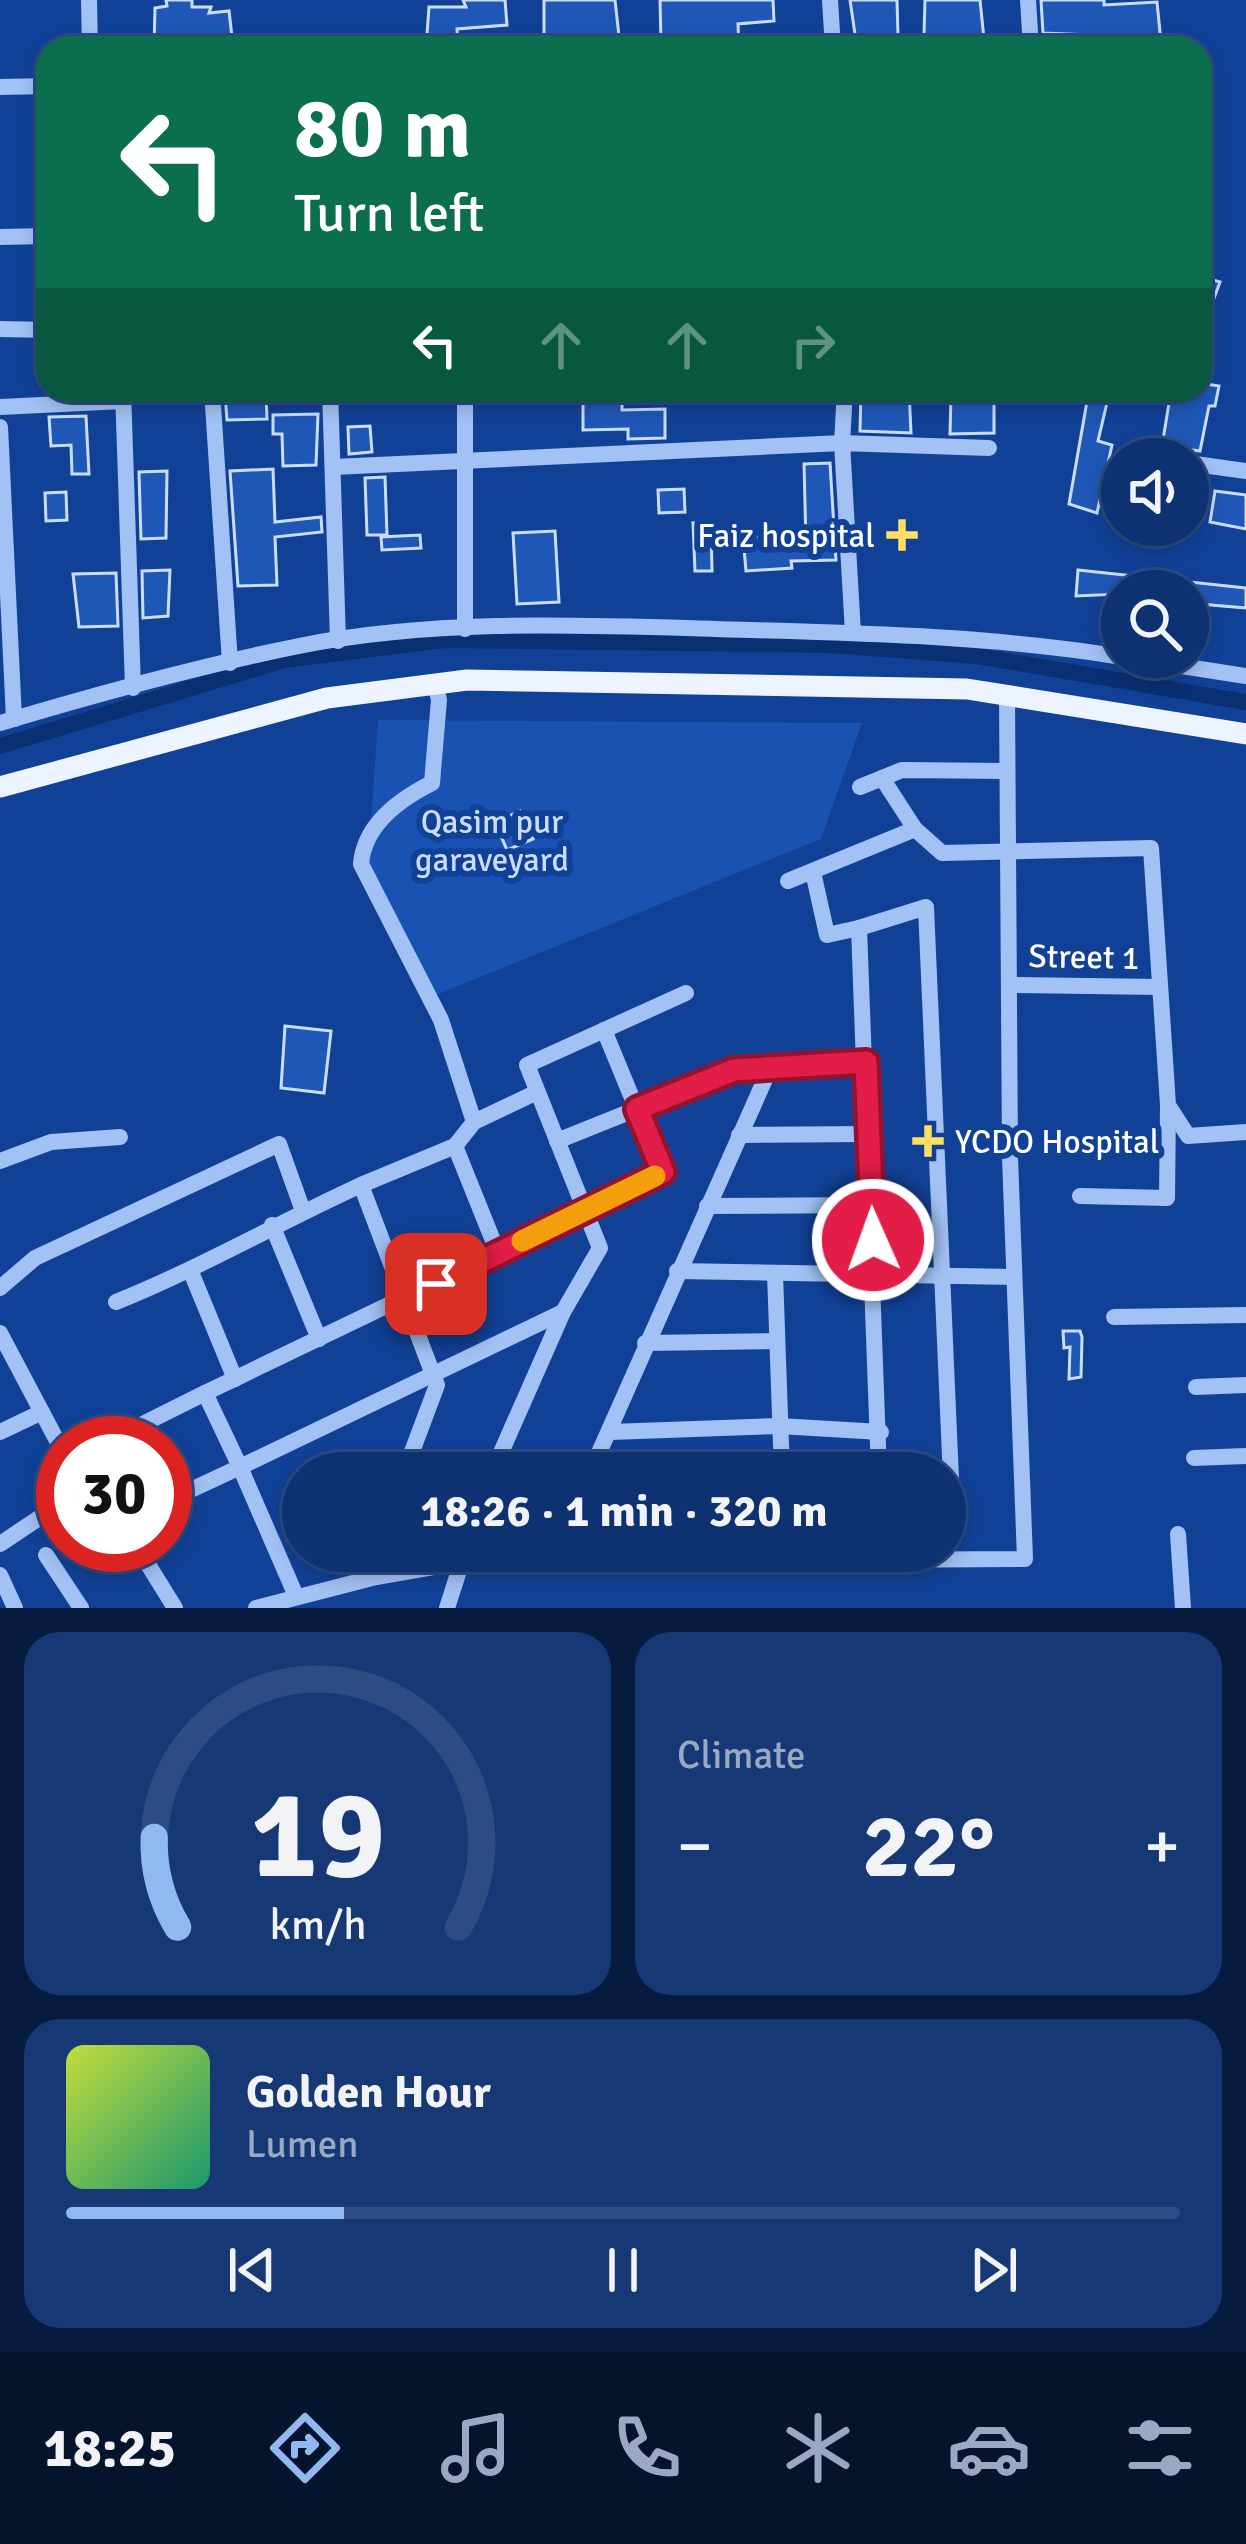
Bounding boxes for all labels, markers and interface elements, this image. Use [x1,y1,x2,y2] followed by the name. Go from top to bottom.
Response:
[294,77,471,181] text: 80 m
[96,84,252,240] icon: left
[294,180,484,247] text: Turn left
[402,312,468,378] icon: left
[528,312,594,378] icon: ahead
[654,312,720,378] icon: ahead
[780,312,846,378] icon: right
[1101,438,1209,678] map controls
[1101,438,1209,546] button: sound
[697,516,875,557] place label: Faiz hospital
[886,519,918,551] marker: Faiz hospital
[1101,570,1209,678] button: search
[415,802,569,881] park label: Qasim pur garaveyard
[1028,936,1140,979] street label: Street 1
[955,1122,1159,1163] place label: YCDO Hospital
[912,1125,944,1157] marker: YCDO Hospital
[810,1177,936,1303] position arrow
[385,1233,487,1335] pin
[403,1251,469,1317] icon: arrive
[36,1416,192,1572] speed limit sign: 30
[420,1484,828,1539] text: 18:26 · 1 min · 320 m
[677,1731,806,1779] text: Climate
[250,1759,385,1912] text: 19
[862,1791,995,1902] text: 22°
[677,1806,713,1887] text: −
[1144,1806,1180,1887] text: +
[269,1898,366,1951] text: km/h
[246,2065,491,2120] text: Golden Hour
[246,2120,359,2168] text: Lumen
[219,2237,285,2303] icon: previous
[590,2237,656,2303] icon: pause
[961,2237,1027,2303] icon: next
[263,2406,347,2490] icon: directions
[434,2406,518,2490] icon: music
[605,2406,689,2490] icon: phone
[776,2406,860,2490] icon: climate
[947,2406,1031,2490] icon: car
[1118,2406,1202,2490] icon: filters
[44,2415,176,2482] text: 18:25

